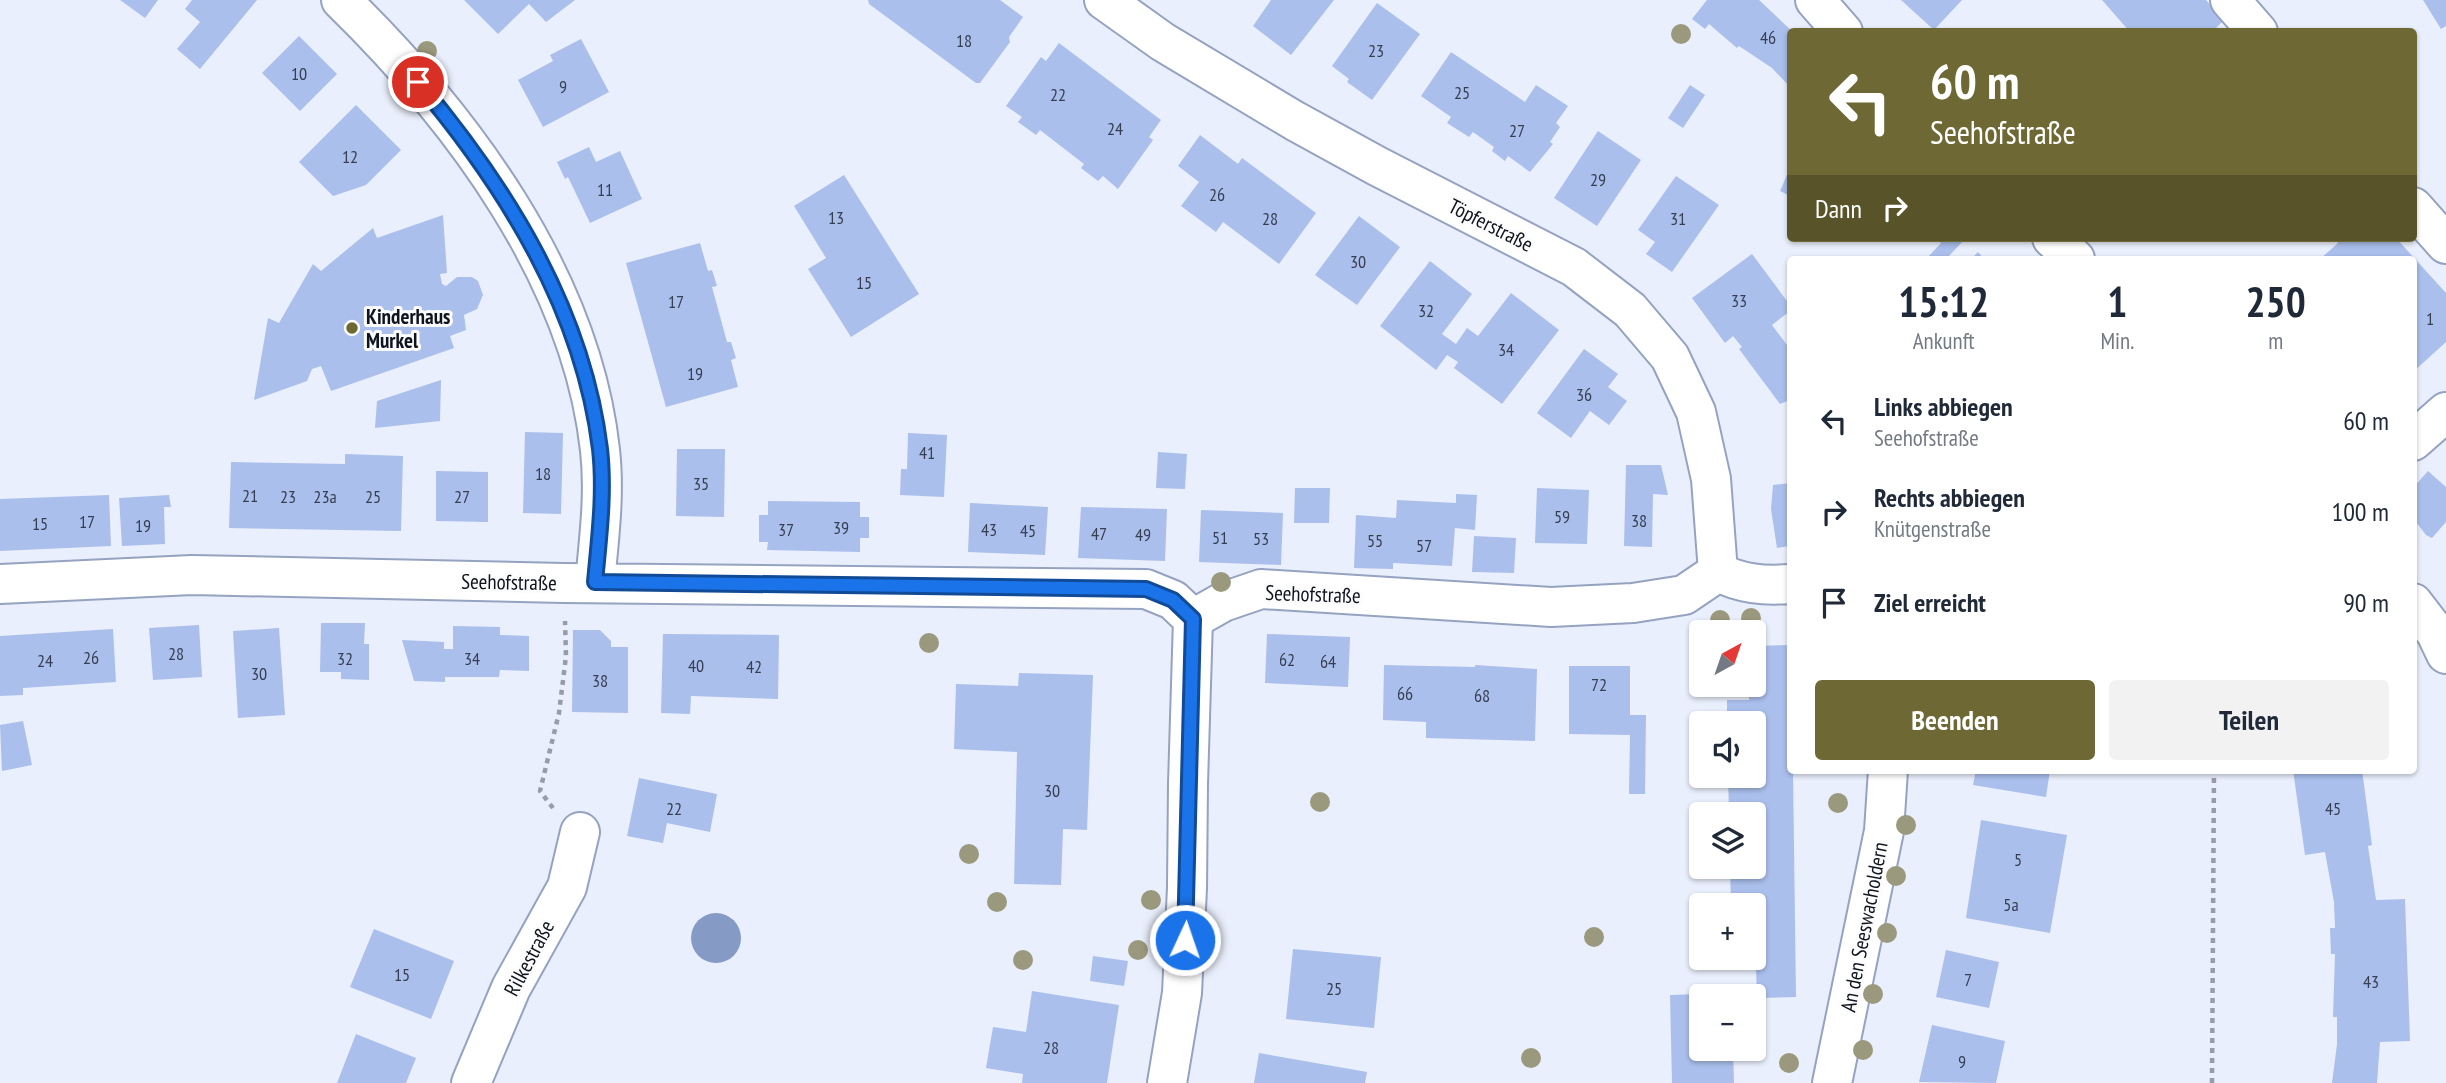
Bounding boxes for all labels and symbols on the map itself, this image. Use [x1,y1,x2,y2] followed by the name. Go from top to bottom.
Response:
[1760,26,1776,49] house number: 46
[956,29,972,52] house number: 18
[1368,39,1384,62] house number: 23
[388,52,448,112] pin
[291,62,307,85] house number: 10
[559,75,567,98] house number: 9
[1454,81,1470,104] house number: 25
[1050,83,1066,106] house number: 22
[1107,117,1123,140] house number: 24
[1509,119,1525,142] house number: 27
[342,145,358,168] house number: 12
[1590,168,1606,191] house number: 29
[597,178,613,201] house number: 11
[1209,183,1225,206] house number: 26
[1444,192,1538,258] street label: Töpferstraße
[828,206,844,229] house number: 13
[1262,207,1278,230] house number: 28
[1670,207,1686,230] house number: 31
[1350,250,1366,273] house number: 30
[856,271,872,294] house number: 15
[1731,289,1747,312] house number: 33
[668,290,684,313] house number: 17
[1418,299,1434,322] house number: 32
[366,303,450,354] place label: Kinderhaus Murkel
[2426,307,2434,330] house number: 1
[344,320,360,336] marker: Kinderhaus Murkel
[1498,338,1514,361] house number: 34
[687,362,703,385] house number: 19
[1576,383,1592,406] house number: 36
[919,441,935,464] house number: 41
[535,462,551,485] house number: 18
[693,472,709,495] house number: 35
[242,484,258,507] house number: 21
[280,485,296,508] house number: 23
[313,485,337,508] house number: 23a
[365,485,381,508] house number: 25
[454,485,470,508] house number: 27
[1554,505,1570,528] house number: 59
[1631,509,1647,532] house number: 38
[79,510,95,533] house number: 17
[32,512,48,535] house number: 15
[135,514,151,537] house number: 19
[833,516,849,539] house number: 39
[778,518,794,541] house number: 37
[981,518,997,541] house number: 43
[1020,519,1036,542] house number: 45
[1091,522,1107,545] house number: 47
[1135,523,1151,546] house number: 49
[1212,526,1228,549] house number: 51
[1253,527,1269,550] house number: 53
[1367,529,1383,552] house number: 55
[1416,534,1432,557] house number: 57
[461,568,557,596] street label: Seehofstraße
[1265,579,1361,609] street label: Seehofstraße
[1689,620,1766,696] north arrow
[168,642,184,665] house number: 28
[83,646,99,669] house number: 26
[337,647,353,670] house number: 32
[464,647,480,670] house number: 34
[1279,648,1295,671] house number: 62
[37,649,53,672] house number: 24
[1320,650,1336,673] house number: 64
[688,654,704,677] house number: 40
[746,655,762,678] house number: 42
[251,662,267,685] house number: 30
[592,669,608,692] house number: 38
[1591,673,1607,696] house number: 72
[1397,682,1413,705] house number: 66
[1474,684,1490,707] house number: 68
[1044,779,1060,802] house number: 30
[666,797,682,820] house number: 22
[2325,797,2341,820] house number: 45
[1834,840,1894,1014] street label: An den Seeswacholdern
[2014,848,2022,871] house number: 5
[2003,893,2019,916] house number: 5a
[1148,903,1222,977] position arrow
[498,915,560,1001] street label: Rilkestraße
[394,963,410,986] house number: 15
[1964,968,1972,991] house number: 7
[2363,970,2379,993] house number: 43
[1326,977,1342,1000] house number: 25
[1043,1036,1059,1059] house number: 28
[1958,1050,1966,1073] house number: 9

